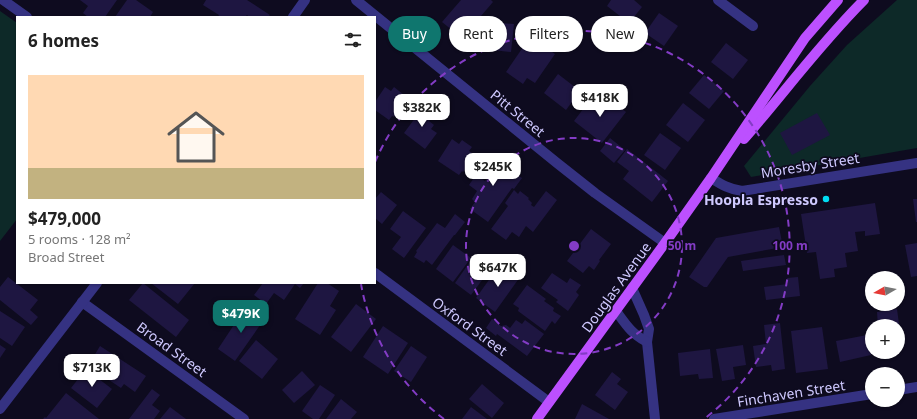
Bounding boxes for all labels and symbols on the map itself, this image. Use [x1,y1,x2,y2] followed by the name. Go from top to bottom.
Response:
[572,84,628,118] pin: $418K
[487,85,549,141] street label: Pitt Street
[394,94,450,128] pin: $382K
[759,148,861,182] street label: Moresby Street
[465,153,521,187] pin: $245K
[704,190,818,209] place label: Hoopla Espresso
[821,194,831,204] marker: Hoopla Espresso
[668,237,696,254] text: 50 m
[772,237,808,254] text: 100 m
[577,238,655,336] street label: Douglas Avenue
[567,239,581,253] centre of rings
[470,254,526,288] pin: $647K
[865,271,905,311] north arrow
[429,292,511,360] street label: Oxford Street
[213,300,269,334] pin: $479K
[133,317,211,381] street label: Broad Street
[64,354,120,388] pin: $713K
[736,375,846,411] street label: Finchaven Street

